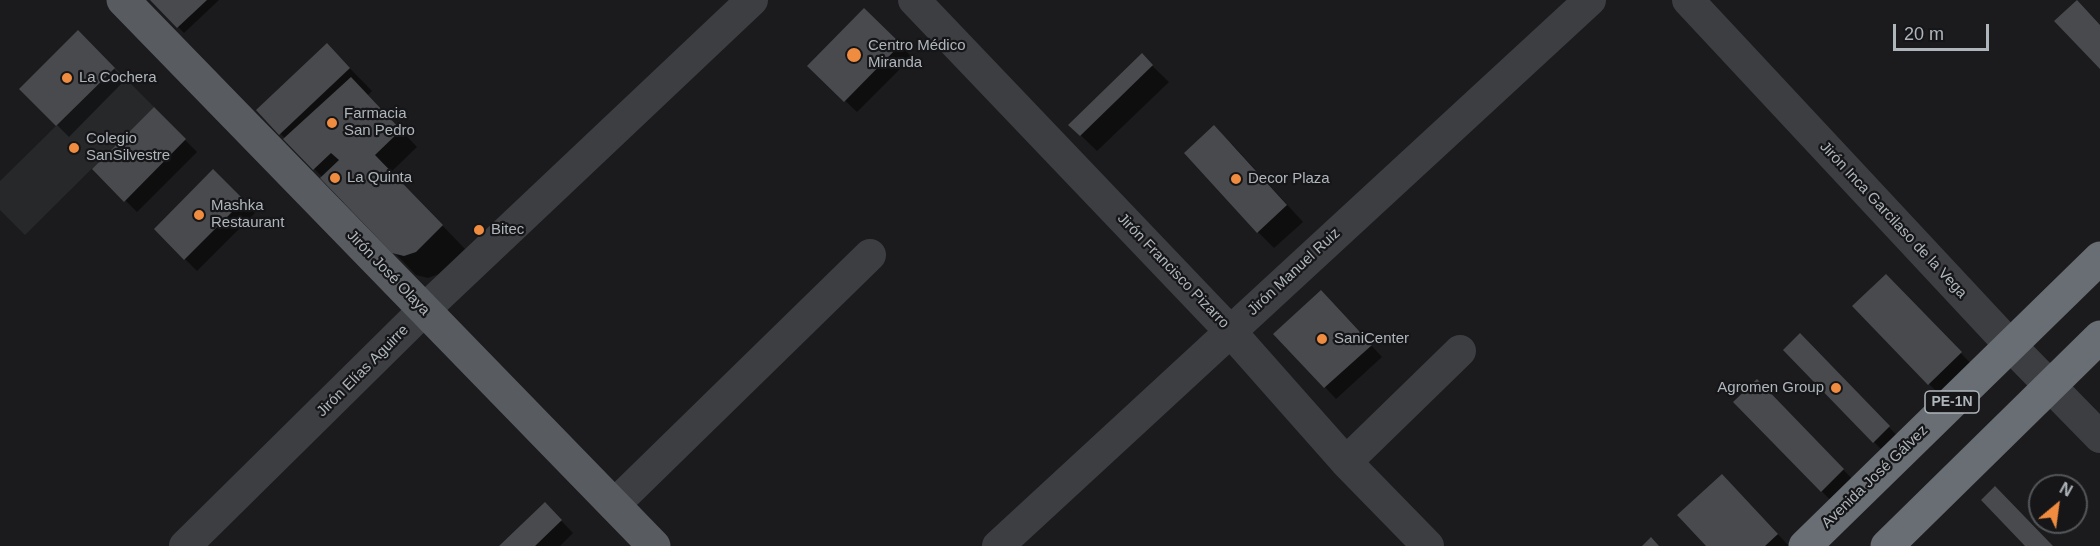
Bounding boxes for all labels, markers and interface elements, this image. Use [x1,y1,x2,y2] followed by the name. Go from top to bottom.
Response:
[1896,12,1992,50] scale bar
[1904,24,1944,44] text: 20 m
[868,37,966,72] place label: Centro Médico Miranda
[845,46,863,64] marker: Centro Médico Miranda
[79,69,157,87] place label: La Cochera
[60,71,74,85] marker: La Cochera
[344,105,415,140] place label: Farmacia San Pedro
[325,116,339,130] marker: Farmacia San Pedro
[86,130,170,165] place label: Colegio SanSilvestre
[1816,138,1970,302] street label: Jirón Inca Garcilaso de la Vega
[67,141,81,155] marker: Colegio SanSilvestre
[347,169,412,187] place label: La Quinta
[1248,170,1330,188] place label: Decor Plaza
[328,171,342,185] marker: La Quinta
[1229,172,1243,186] marker: Decor Plaza
[211,197,284,232] place label: Mashka Restaurant
[192,208,206,222] marker: Mashka Restaurant
[1113,210,1233,332] street label: Jirón Francisco Pizarro
[491,221,524,239] place label: Bitec
[472,223,486,237] marker: Bitec
[1244,224,1344,320] street label: Jirón Manuel Ruiz
[343,227,433,319] street label: Jirón José Olaya
[313,321,413,421] street label: Jirón Elías Aguirre
[1334,330,1409,348] place label: SaniCenter
[1315,332,1329,346] marker: SaniCenter
[1717,379,1824,397] place label: Agromen Group
[1829,381,1843,395] marker: Agromen Group
[1925,391,1979,413] road number: PE-1N
[1818,422,1932,532] street label: Avenida José Gálvez
[2028,474,2088,534] north arrow
[2057,479,2075,500] text: N

